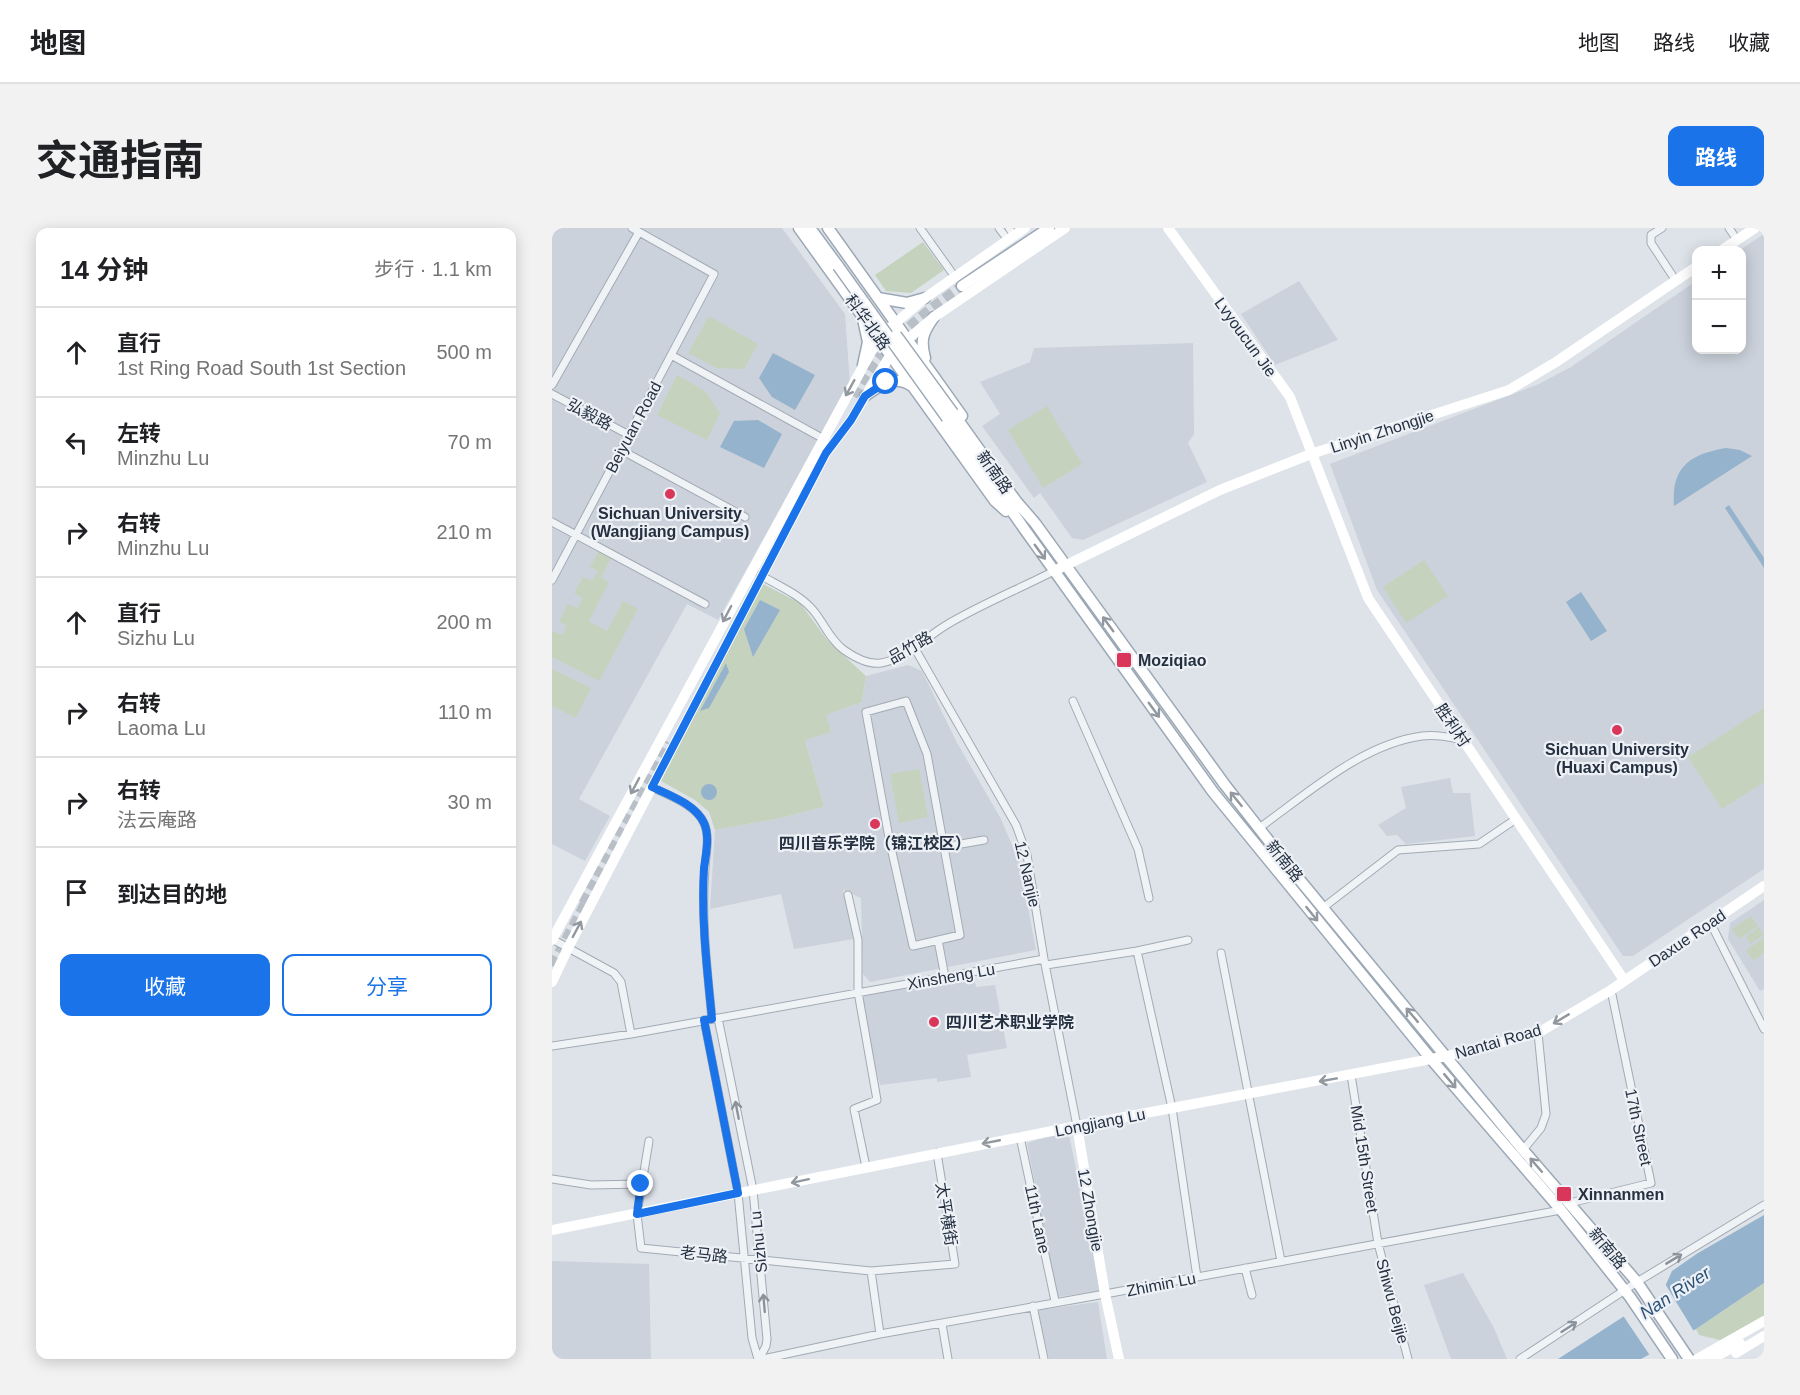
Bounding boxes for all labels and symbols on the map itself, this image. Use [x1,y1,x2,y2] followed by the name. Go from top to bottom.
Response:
[842,291,893,353] street label: 科华北路
[1211,295,1280,380] street label: Lvyoucun Jie
[872,368,898,394] route start
[602,379,665,476] street label: Beiyuan Road
[844,379,856,396] one-way arrow
[565,396,615,433] street label: 弘毅路
[1328,407,1436,456] street label: Linyin Zhongjie
[974,448,1015,497] street label: 新南路
[663,487,677,501] marker: Sichuan University (Wangjiang Campus)
[591,505,749,540] place label: Sichuan University (Wangjiang Campus)
[1034,543,1046,559] one-way arrow
[721,605,732,623] one-way arrow
[1102,617,1115,633] one-way arrow
[885,628,935,667] street label: 品竹路
[1115,651,1133,669] marker: Moziqiao
[1138,652,1207,669] place label: Moziqiao
[1432,701,1473,750] street label: 胜利村
[1148,702,1160,718] one-way arrow
[1610,723,1624,737] marker: Sichuan University (Huaxi Campus)
[1545,741,1689,776] place label: Sichuan University (Huaxi Campus)
[629,777,640,795] one-way arrow
[1229,791,1242,807] one-way arrow
[868,817,882,831] marker: 四川音乐学院（锦江校区）
[779,834,971,852] place label: 四川音乐学院（锦江校区）
[1263,837,1306,885] street label: 新南路
[1012,839,1043,909] street label: 12 Nanjie
[1306,906,1319,922] one-way arrow
[1646,906,1729,970] street label: Daxue Road
[572,921,583,939] one-way arrow
[906,960,996,993] street label: Xinsheng Lu
[1406,1007,1419,1023] one-way arrow
[946,1014,1074,1031] place label: 四川艺术职业学院
[1553,1014,1570,1026] one-way arrow
[927,1015,941,1029] marker: 四川艺术职业学院
[1453,1021,1543,1062] street label: Nantai Road
[1443,1073,1456,1089] one-way arrow
[1318,1074,1338,1085] one-way arrow
[1622,1087,1655,1168] street label: 17th Street
[731,1101,742,1120] one-way arrow
[1348,1104,1381,1215] street label: Mid 15th Street
[1053,1105,1147,1140] street label: Longjiang Lu
[982,1137,1002,1148] one-way arrow
[1529,1158,1543,1173] one-way arrow
[1075,1167,1106,1253] street label: 12 Zhongjie
[627,1170,653,1196] route end
[791,1175,810,1187] one-way arrow
[933,1181,960,1247] street label: 太平横街
[1022,1183,1053,1255] street label: 11th Lane
[1555,1185,1573,1203] marker: Xinnanmen
[1578,1186,1664,1203] place label: Xinnanmen
[747,1210,770,1274] street label: Sizhu Lu
[1586,1224,1630,1272] street label: 新南路
[679,1244,729,1265] street label: 老马路
[1665,1253,1682,1265] one-way arrow
[1373,1257,1412,1346] street label: Shiwu Beijie
[1636,1262,1715,1323] water label: Nan River
[1125,1269,1197,1300] street label: Zhimin Lu
[758,1293,769,1313] one-way arrow
[1560,1321,1576,1333] one-way arrow

